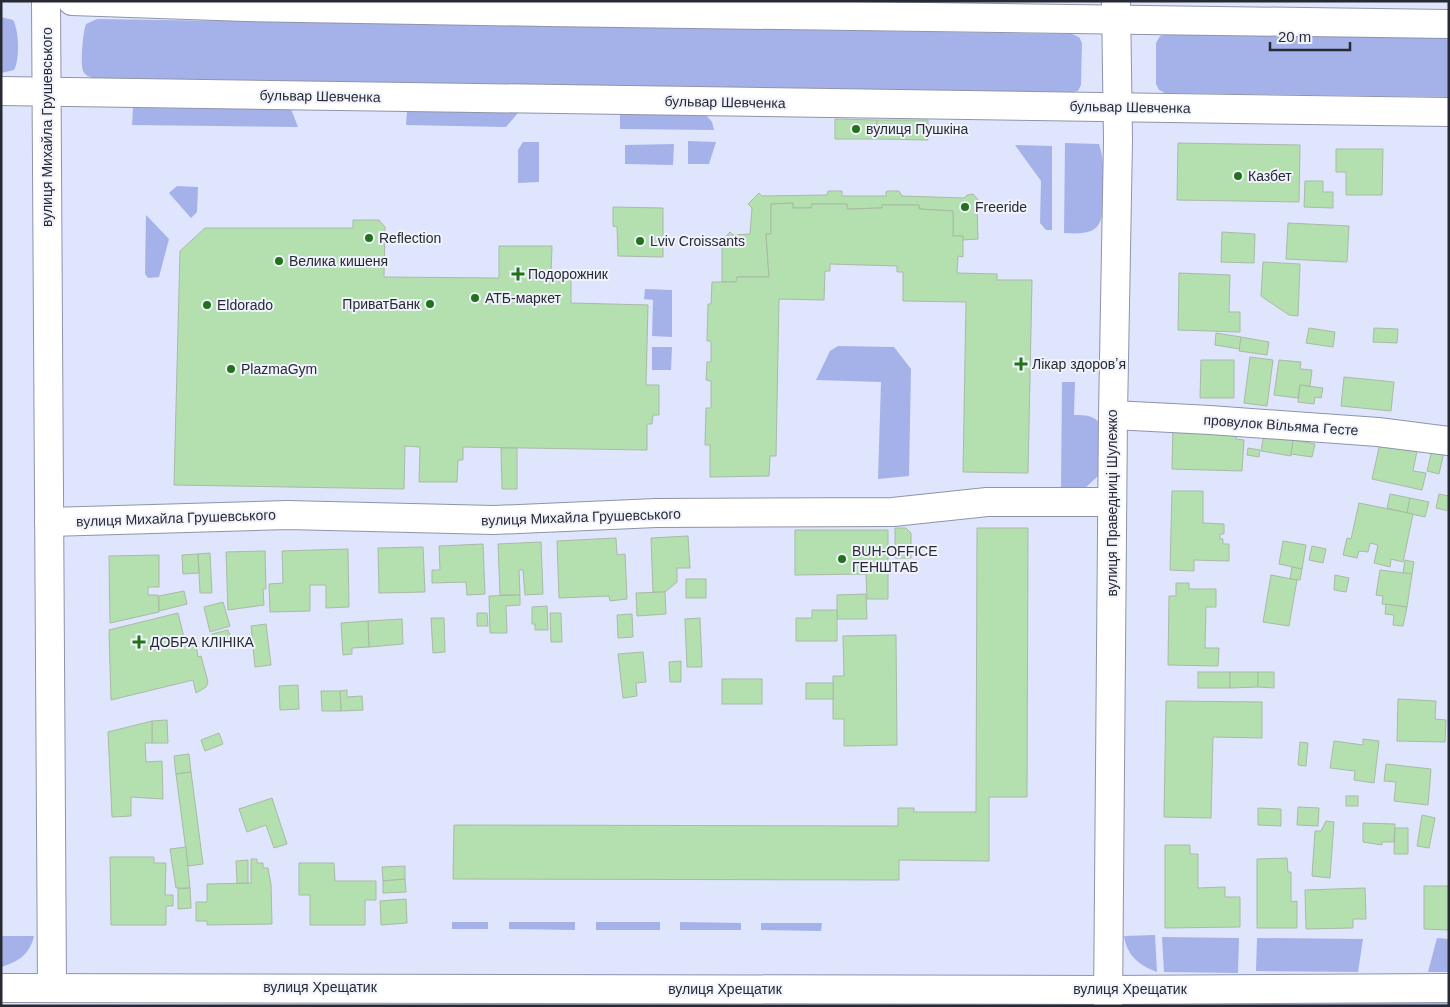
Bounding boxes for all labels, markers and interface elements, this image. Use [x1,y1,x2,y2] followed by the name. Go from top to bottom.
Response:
[1270,20,1350,52] scale bar
[39,27,55,227] street label: вулиця Михайла Грушевського
[1278,28,1311,45] text: 20 m
[259,87,381,105] street label: бульвар Шевченка
[664,93,786,111] street label: бульвар Шевченка
[1069,98,1191,116] street label: бульвар Шевченка
[866,121,969,137] place label: вулиця Пушкіна
[850,123,862,135] marker: вулиця Пушкіна
[1248,168,1292,184] place label: Казбет
[1232,170,1244,182] marker: Казбет
[975,199,1027,215] place label: Freeride
[959,201,971,213] marker: Freeride
[379,230,441,246] place label: Reflection
[363,232,375,244] marker: Reflection
[650,233,745,249] place label: Lviv Croissants
[634,235,646,247] marker: Lviv Croissants
[289,253,388,269] place label: Велика кишеня
[273,255,285,267] marker: Велика кишеня
[528,266,609,282] place label: Подорожник
[512,268,524,280] marker: Подорожник
[485,290,561,306] place label: АТБ-маркет
[469,292,481,304] marker: АТБ-маркет
[342,296,421,312] place label: ПриватБанк
[217,297,273,313] place label: Eldorado
[424,298,436,310] marker: ПриватБанк
[201,299,213,311] marker: Eldorado
[1032,356,1126,372] place label: Лікар здоровʼя
[1014,357,1028,371] marker: Лікар здоровʼя
[241,361,317,377] place label: PlazmaGym
[225,363,237,375] marker: PlazmaGym
[1104,409,1120,597] street label: вулиця Праведниці Шулежко
[1203,412,1359,438] street label: провулок Вільяма Гесте
[481,506,681,528] street label: вулиця Михайла Грушевського
[76,507,276,529] street label: вулиця Михайла Грушевського
[852,543,938,575] place label: BUH-OFFICE ГЕНШТАБ
[836,553,848,565] marker: BUH-OFFICE ГЕНШТАБ
[150,634,255,650] place label: ДОБРА КЛІНІКА
[132,635,146,649] marker: ДОБРА КЛІНІКА
[263,979,378,995] street label: вулиця Хрещатик
[668,981,783,997] street label: вулиця Хрещатик
[1073,981,1188,997] street label: вулиця Хрещатик

